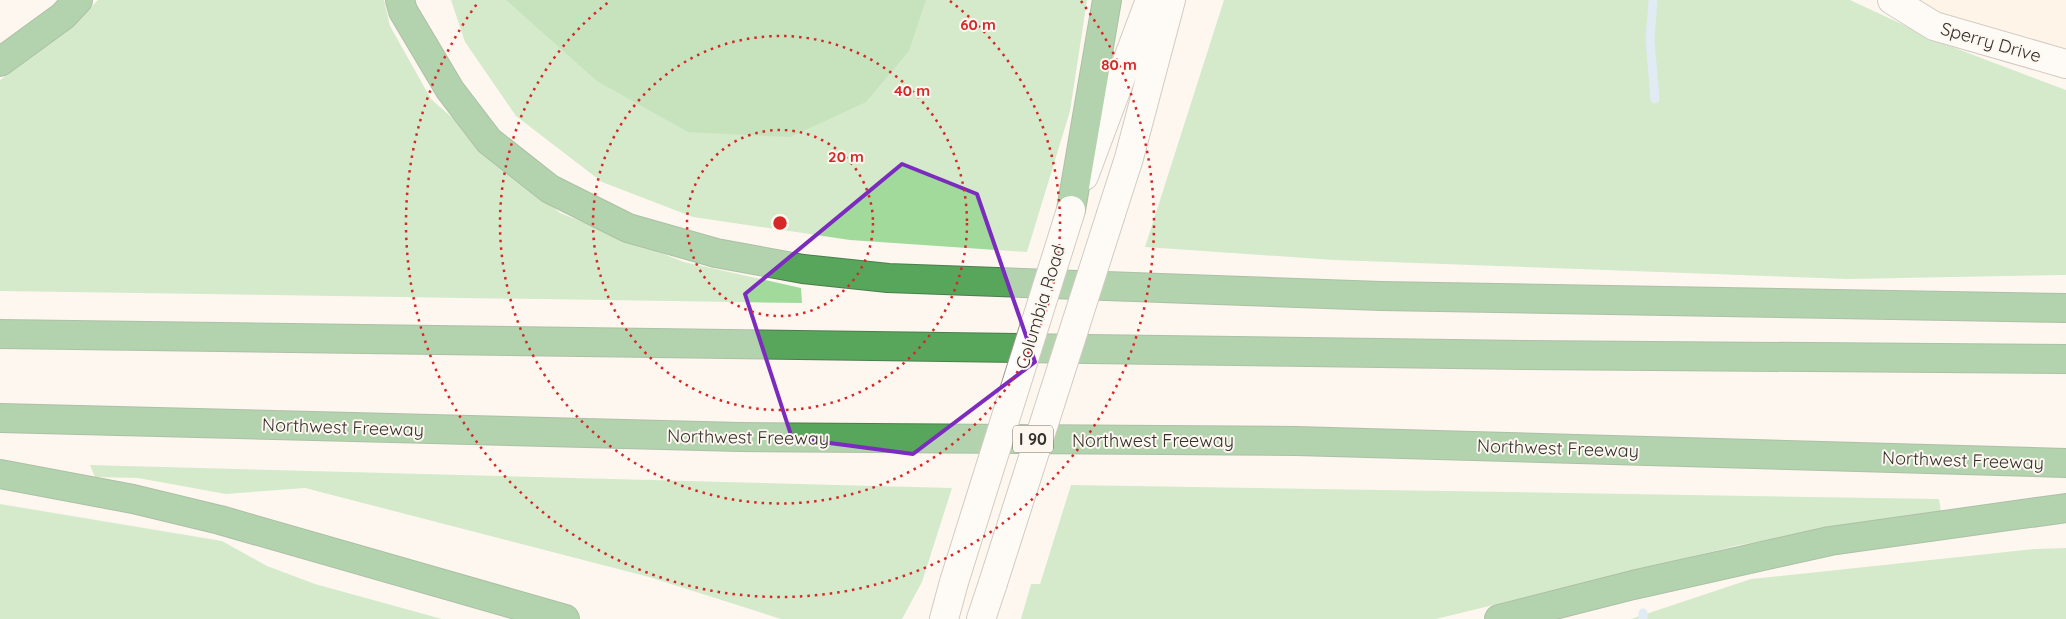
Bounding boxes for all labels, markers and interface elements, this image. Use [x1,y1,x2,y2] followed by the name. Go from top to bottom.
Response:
[960,15,996,34] text: 60 m
[1938,17,2044,67] street label: Sperry Drive
[1101,55,1137,74] text: 80 m
[894,81,930,100] text: 40 m
[828,147,864,166] text: 20 m
[771,214,789,232] centre of rings
[1010,242,1070,372] street label: Columbia Road
[262,413,424,441] street label: Northwest Freeway
[667,424,829,450] street label: Northwest Freeway
[1013,426,1053,452] road number: I 90
[1072,429,1234,452] street label: Northwest Freeway
[1477,434,1639,462] street label: Northwest Freeway
[1882,446,2044,474] street label: Northwest Freeway

